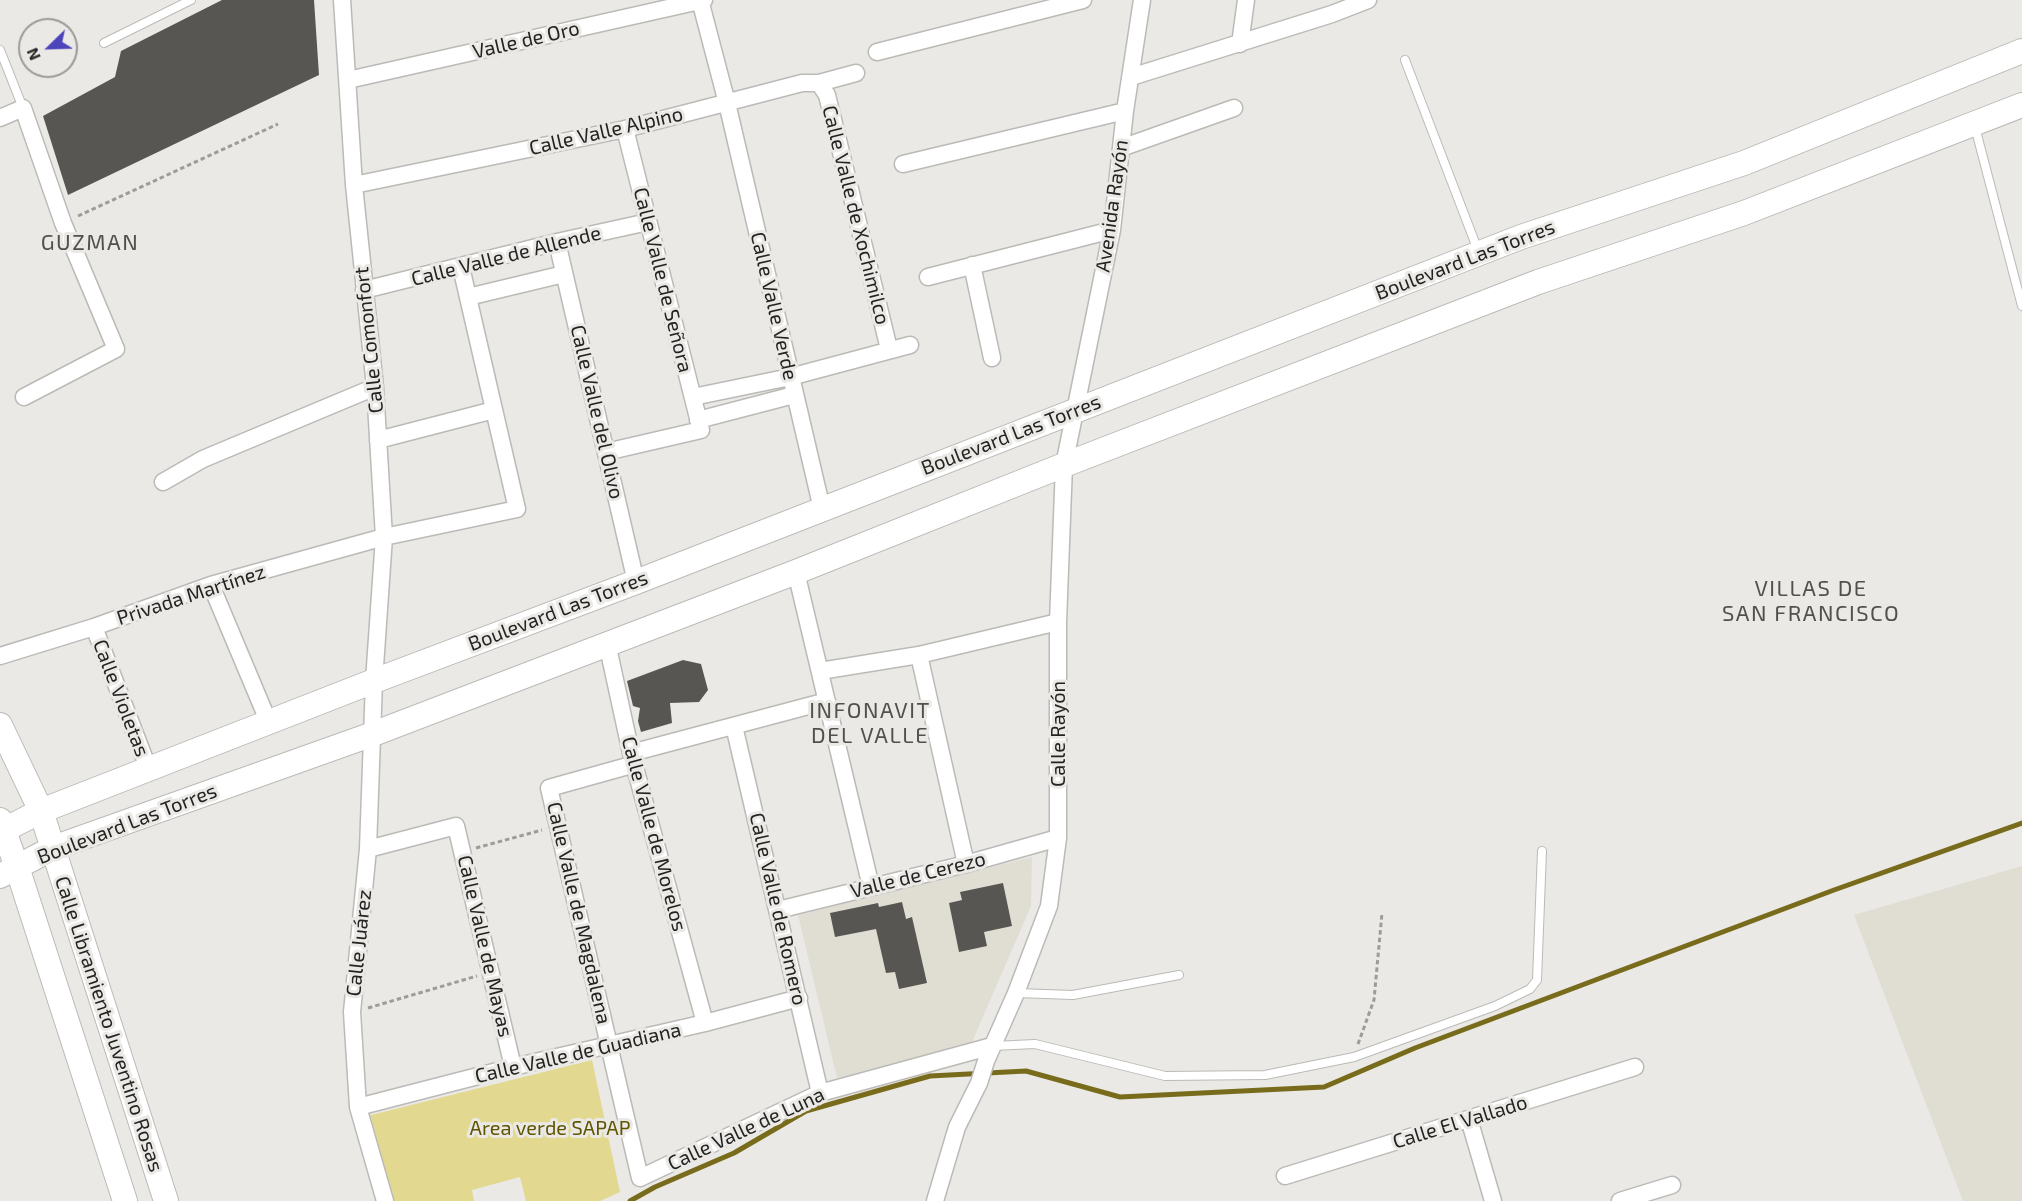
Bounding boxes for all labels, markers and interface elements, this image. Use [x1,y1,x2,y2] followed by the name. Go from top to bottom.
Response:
[470,16,582,64] street label: Valle de Oro
[18,18,78,78] north arrow
[22,45,44,63] text: N
[527,102,685,160] street label: Calle Valle Alpino
[817,103,895,327] street label: Calle Valle de Xochimilco
[1091,138,1133,274] street label: Avenida Rayón
[628,185,698,375] street label: Calle Valle de Señora
[1372,215,1558,305] street label: Boulevard Las Torres
[409,221,603,291] street label: Calle Valle de Allende
[41,230,139,256] district label: GUZMAN
[745,230,803,382] street label: Calle Valle Verde
[349,266,389,414] street label: Calle Comonfort
[565,323,629,501] street label: Calle Valle del Olivo
[918,390,1104,480] street label: Boulevard Las Torres
[114,560,268,630] street label: Privada Martínez
[465,566,651,656] street label: Boulevard Las Torres
[1722,576,1900,628] district label: VILLAS DE SAN FRANCISCO
[88,636,154,760] street label: Calle Violetas
[1046,681,1070,787] street label: Calle Rayón
[809,698,931,750] district label: INFONAVIT DEL VALLE
[616,734,692,934] street label: Calle Valle de Morelos
[34,779,220,869] street label: Boulevard Las Torres
[542,800,616,1026] street label: Calle Valle de Magdalena
[744,810,812,1008] street label: Calle Valle de Romero
[848,847,988,903] street label: Valle de Cerezo
[452,853,518,1039] street label: Calle Valle de Mayas
[50,873,168,1175] street label: Calle Libramiento Juventino Rosas
[341,888,377,998] street label: Calle Juárez
[473,1018,683,1088] street label: Calle Valle de Guadiana
[664,1082,828,1176] street label: Calle Valle de Luna
[1390,1090,1530,1154] street label: Calle El Vallado
[469,1116,631,1140] park label: Area verde SAPAP

